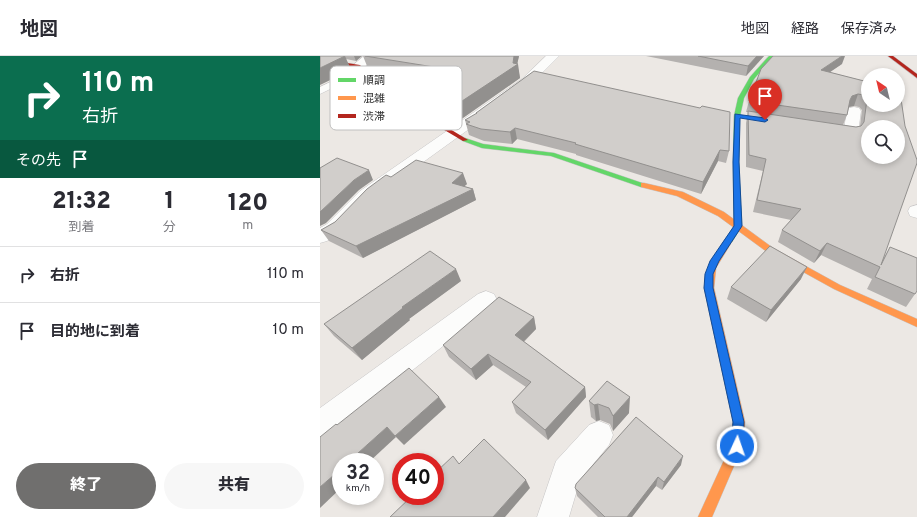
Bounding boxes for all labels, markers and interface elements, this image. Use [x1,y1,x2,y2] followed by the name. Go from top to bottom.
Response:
[20,18,58,42] text: 地図
[741,21,769,38] text: 地図
[791,21,819,38] text: 経路
[841,21,897,38] text: 保存済み
[82,66,154,102] text: 110 m
[330,66,462,130] legend
[861,68,905,112] north arrow
[861,68,905,164] map controls
[16,72,68,124] icon: right
[363,74,385,88] text: 順調
[748,79,782,120] pin
[754,85,776,107] icon: arrive
[363,92,385,106] text: 混雑
[82,106,118,129] text: 右折
[363,110,385,124] text: 渋滞
[861,120,905,164] button: search
[69,148,91,170] icon: arrive
[16,152,61,171] text: その先
[52,187,111,217] text: 21:32
[164,187,174,217] text: 1
[228,189,268,219] text: 120
[242,218,253,234] text: m
[68,220,94,236] text: 到着
[163,220,176,236] text: 分
[16,264,38,286] icon: right
[267,265,304,284] text: 110 m
[50,267,80,286] text: 右折
[16,320,38,342] icon: arrive
[273,321,304,340] text: 10 m
[50,323,140,342] text: 目的地に到着
[716,425,758,467] position arrow
[392,453,444,505] speed limit sign: 40
[346,461,370,487] text: 32
[16,463,156,509] button: 終了
[164,463,304,509] button: 共有
[346,482,370,495] text: km/h

